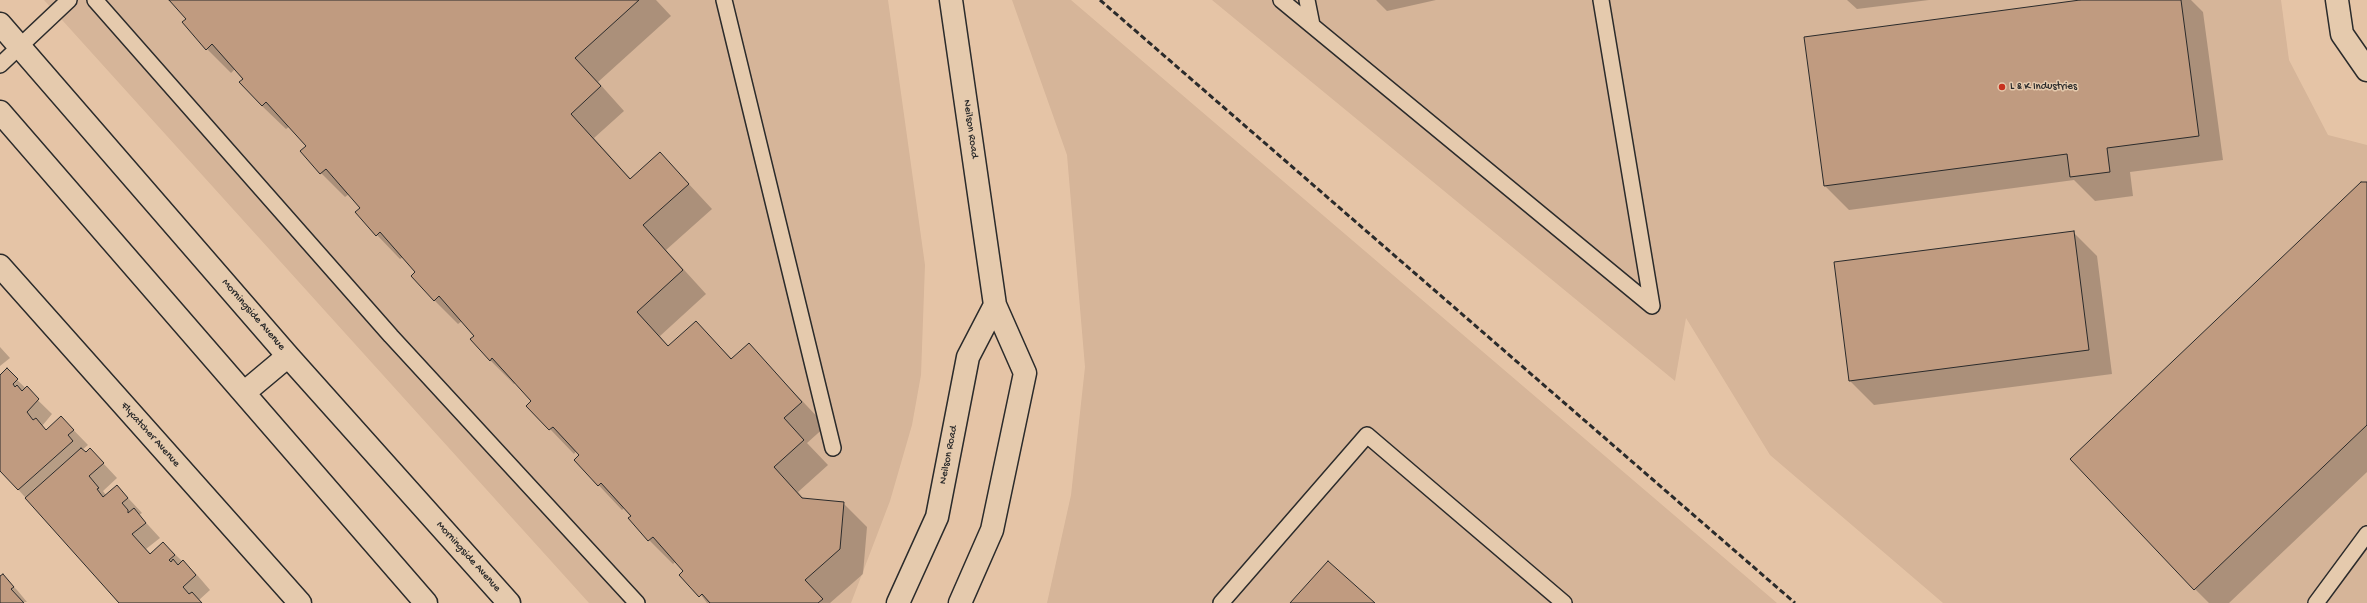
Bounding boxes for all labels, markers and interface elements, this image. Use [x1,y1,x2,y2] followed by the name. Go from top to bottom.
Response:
[2010,80,2077,94] place label: L & K Industries
[1997,82,2007,92] marker: L & K Industries
[959,99,981,159] street label: Neilson Road
[218,276,288,354] street label: Morningside Avenue
[117,400,183,470] street label: Flycatcher Avenue
[937,425,961,485] street label: Neilson Road
[433,519,503,595] street label: Morningside Avenue

